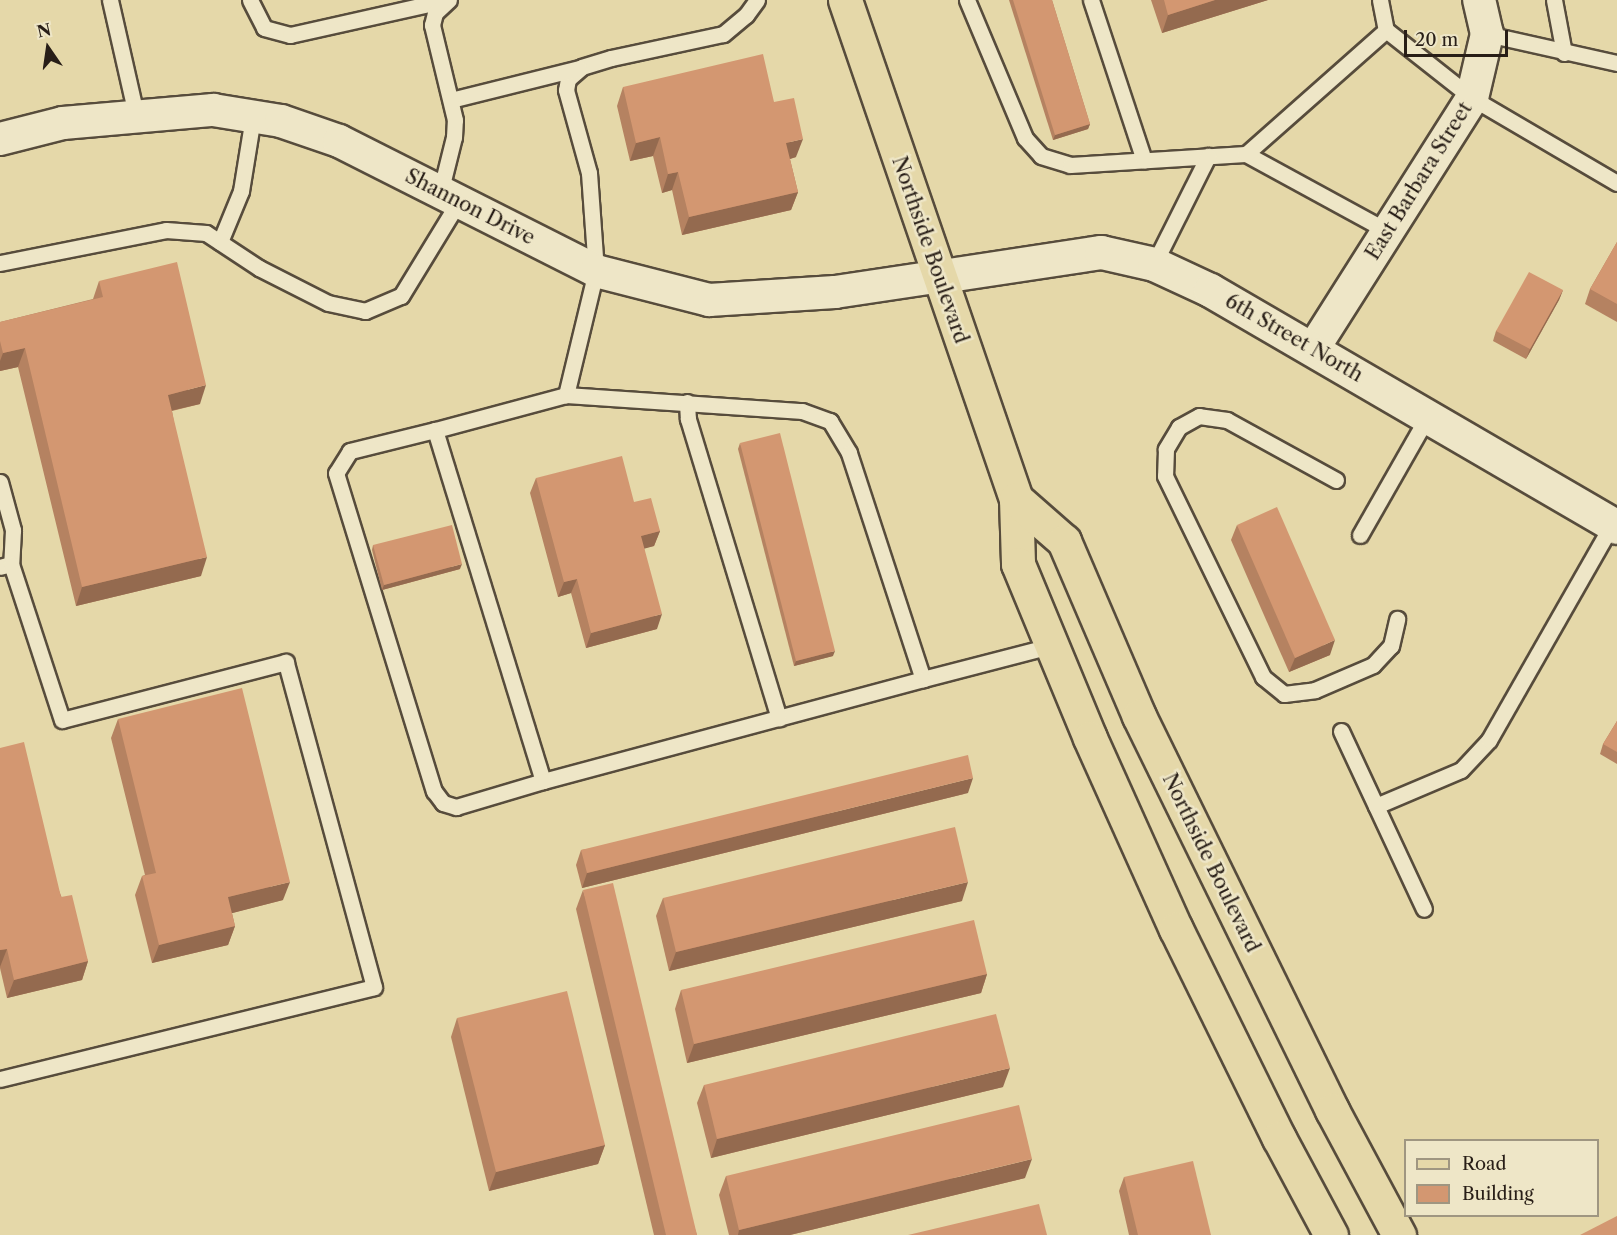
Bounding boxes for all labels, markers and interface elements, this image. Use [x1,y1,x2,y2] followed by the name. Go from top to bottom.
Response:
[18,18,78,78] north arrow
[1407,18,1510,56] scale bar
[35,19,53,42] text: N
[1415,29,1458,51] text: 20 m
[1361,98,1477,264] street label: East Barbara Street
[887,153,973,347] street label: Northside Boulevard
[401,164,539,250] street label: Shannon Drive
[1221,289,1367,387] street label: 6th Street North
[1157,770,1265,956] street label: Northside Boulevard
[1404,1139,1599,1217] legend
[1462,1153,1507,1175] text: Road
[1462,1183,1534,1205] text: Building

